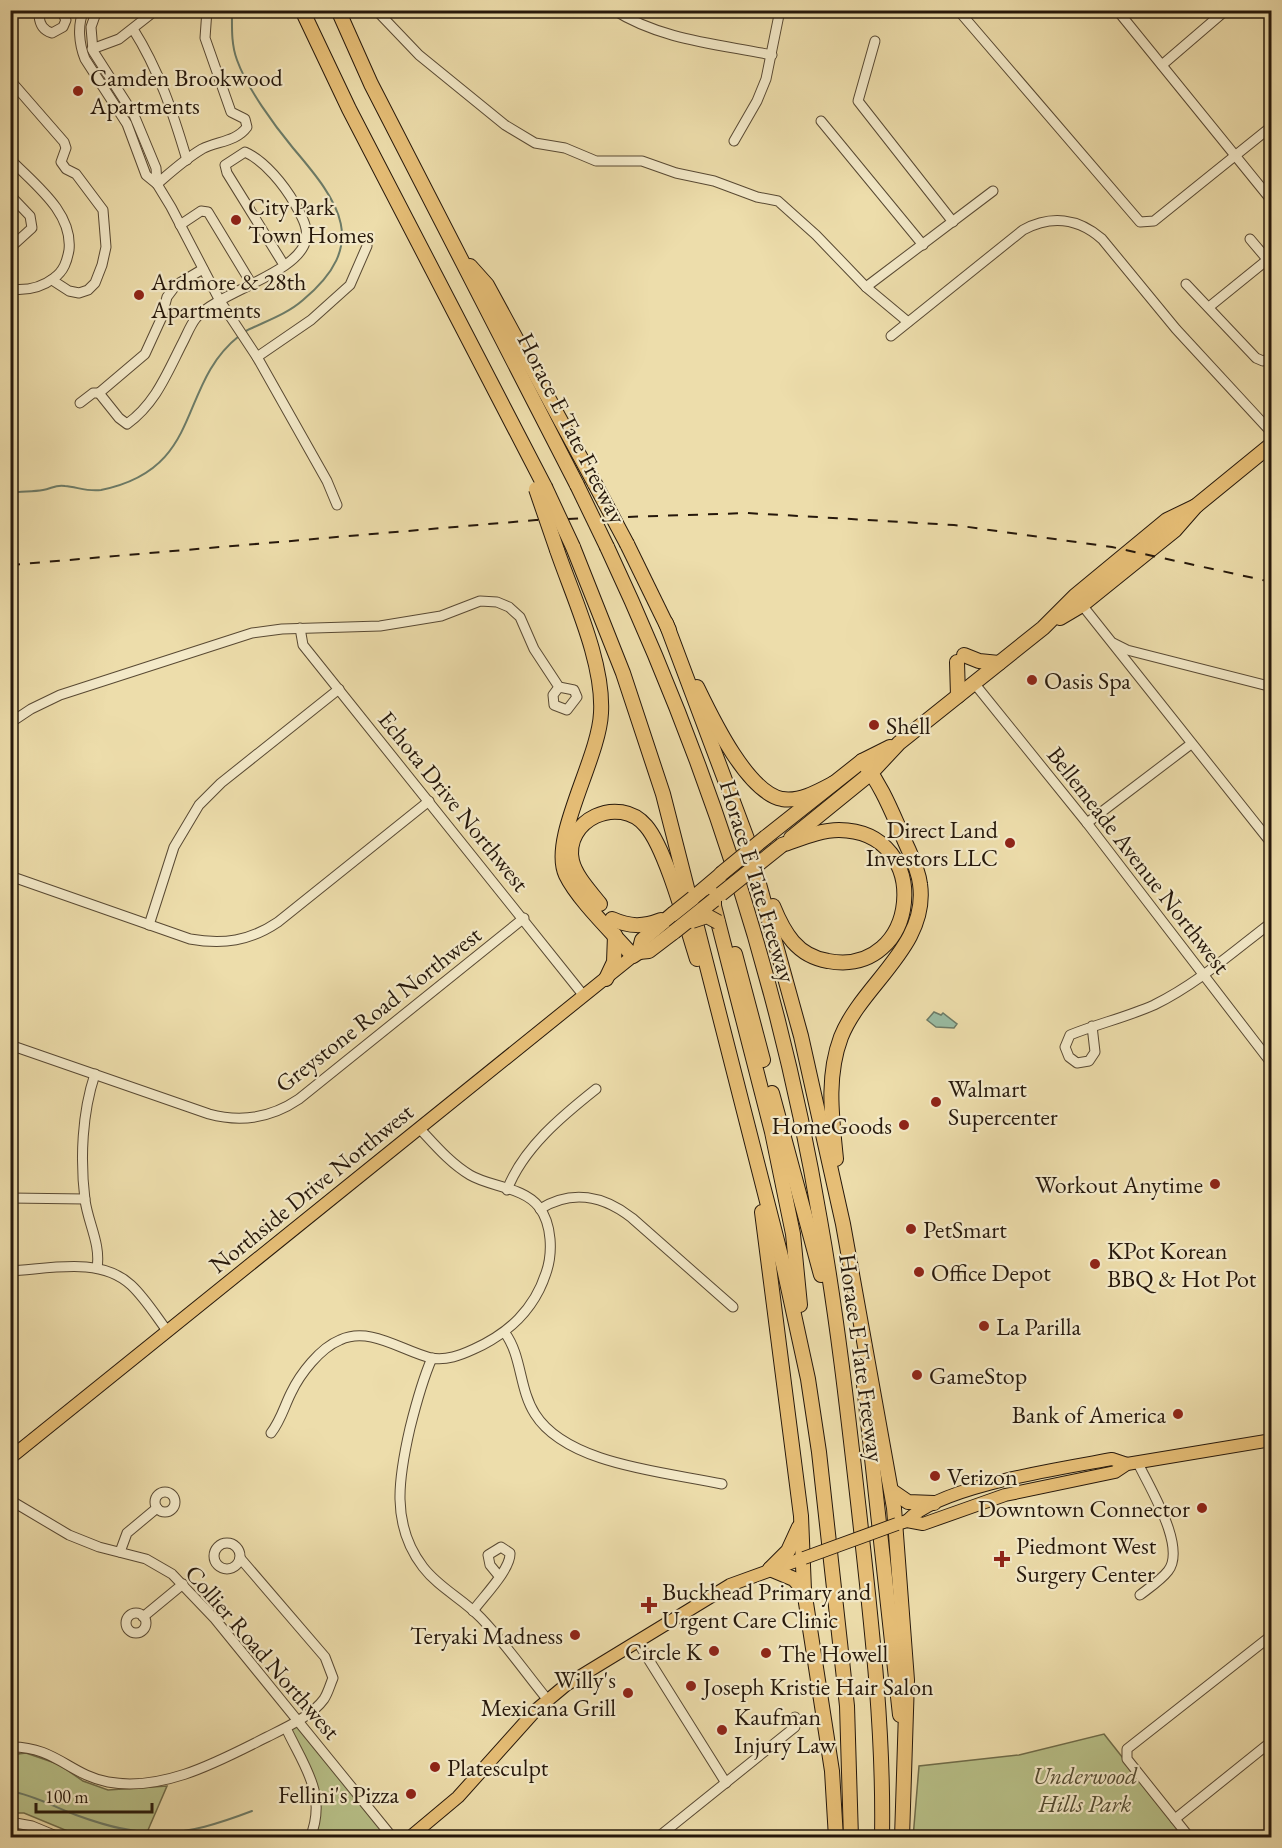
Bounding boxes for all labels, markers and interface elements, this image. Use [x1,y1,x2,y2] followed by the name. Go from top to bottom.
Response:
[89,62,284,121] place label: Camden Brookwood Apartments
[71,84,85,98] marker: Camden Brookwood Apartments
[248,191,374,250] place label: City Park Town Homes
[229,213,243,227] marker: City Park Town Homes
[150,266,306,325] place label: Ardmore & 28th Apartments
[132,288,146,302] marker: Ardmore & 28th Apartments
[510,327,634,529] street label: Horace E Tate Freeway
[1044,665,1131,696] place label: Oasis Spa
[1025,673,1039,687] marker: Oasis Spa
[372,704,537,898] street label: Echota Drive Northwest
[886,710,931,741] place label: Shell
[867,718,881,732] marker: Shell
[1040,740,1238,980] street label: Bellemeade Avenue Northwest
[712,776,804,987] street label: Horace E Tate Freeway
[866,814,999,873] place label: Direct Land Investors LLC
[1003,836,1017,850] marker: Direct Land Investors LLC
[269,919,488,1099] street label: Greystone Road Northwest
[948,1073,1058,1132] place label: Walmart Supercenter
[929,1095,943,1109] marker: Walmart Supercenter
[203,1096,420,1280] street label: Northside Drive Northwest
[771,1110,892,1141] place label: HomeGoods
[897,1118,911,1132] marker: HomeGoods
[1035,1169,1203,1200] place label: Workout Anytime
[1208,1177,1222,1191] marker: Workout Anytime
[923,1214,1007,1245] place label: PetSmart
[904,1222,918,1236] marker: PetSmart
[1107,1235,1257,1294] place label: KPot Korean BBQ & Hot Pot
[832,1252,892,1465] street label: Horace E Tate Freeway
[931,1257,1051,1288] place label: Office Depot
[1088,1257,1102,1271] marker: KPot Korean BBQ & Hot Pot
[912,1265,926,1279] marker: Office Depot
[996,1311,1081,1342] place label: La Parilla
[977,1319,991,1333] marker: La Parilla
[929,1360,1027,1391] place label: GameStop
[910,1368,924,1382] marker: GameStop
[1012,1399,1166,1430] place label: Bank of America
[1171,1407,1185,1421] marker: Bank of America
[947,1461,1018,1492] place label: Verizon
[928,1469,942,1483] marker: Verizon
[978,1493,1190,1524] place label: Downtown Connector
[1195,1501,1209,1515] marker: Downtown Connector
[1016,1530,1157,1589] place label: Piedmont West Surgery Center
[993,1550,1011,1568] marker: Piedmont West Surgery Center
[179,1558,348,1746] street label: Collier Road Northwest
[662,1576,872,1635] place label: Buckhead Primary and Urgent Care Clinic
[640,1596,658,1614] marker: Buckhead Primary and Urgent Care Clinic
[410,1620,563,1651] place label: Teryaki Madness
[568,1628,582,1642] marker: Teryaki Madness
[625,1636,703,1667] place label: Circle K
[778,1638,889,1669] place label: The Howell
[707,1644,721,1658] marker: Circle K
[759,1646,773,1660] marker: The Howell
[481,1664,616,1723] place label: Willy's Mexicana Grill
[701,1671,934,1702] place label: Joseph Kristie Hair Salon
[684,1679,698,1693] marker: Joseph Kristie Hair Salon
[621,1686,635,1700] marker: Willy's Mexicana Grill
[734,1701,836,1760] place label: Kaufman Injury Law
[715,1723,729,1737] marker: Kaufman Injury Law
[447,1752,549,1783] place label: Platesculpt
[428,1760,442,1774] marker: Platesculpt
[1033,1760,1138,1819] park label: Underwood Hills Park
[36,1776,152,1814] scale bar
[278,1779,399,1810] place label: Fellini's Pizza
[45,1785,89,1808] text: 100 m
[404,1787,418,1801] marker: Fellini's Pizza

